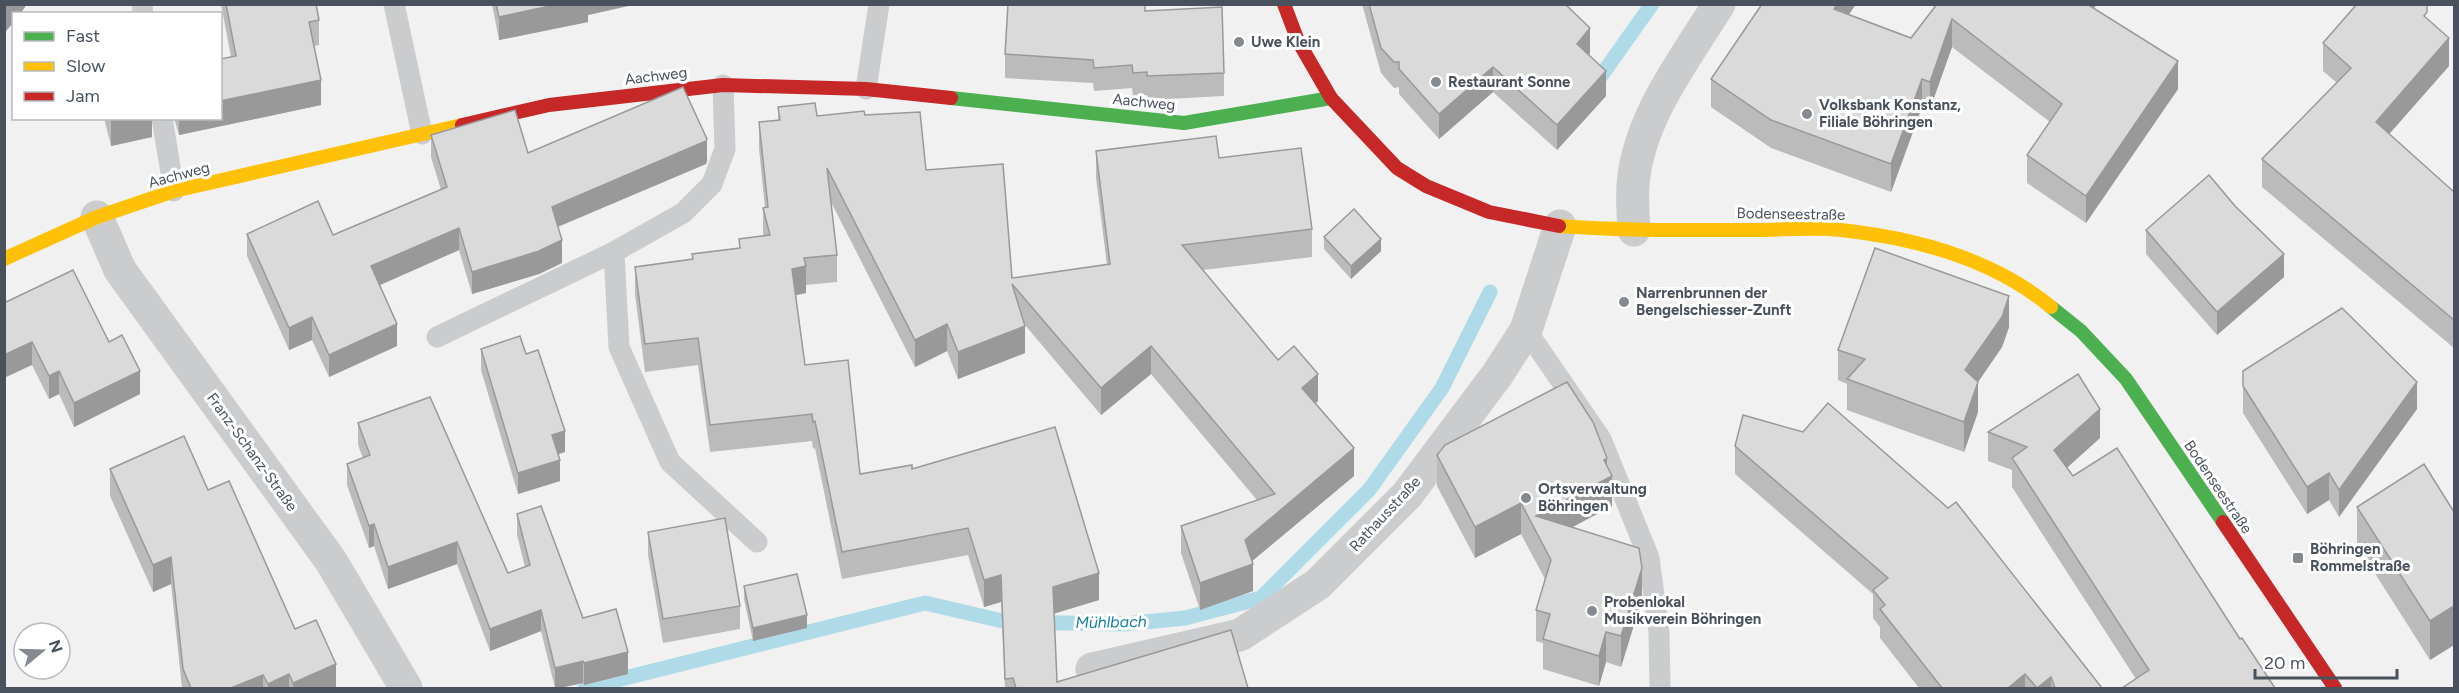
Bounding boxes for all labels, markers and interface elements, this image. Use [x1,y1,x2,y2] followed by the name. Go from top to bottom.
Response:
[12,12,222,120] legend
[66,25,100,47] text: Fast
[1251,33,1320,51] place label: Uwe Klein
[1232,35,1246,49] marker: Uwe Klein
[66,55,105,77] text: Slow
[624,63,688,89] street label: Aachweg
[1448,73,1571,91] place label: Restaurant Sonne
[1429,75,1443,89] marker: Restaurant Sonne
[66,85,100,107] text: Jam
[1112,90,1176,114] street label: Aachweg
[1819,96,1961,131] place label: Volksbank Konstanz, Filiale Böhringen
[1800,107,1814,121] marker: Volksbank Konstanz, Filiale Böhringen
[146,158,212,192] street label: Aachweg
[1737,204,1845,224] street label: Bodenseestraße
[1636,284,1792,319] place label: Narrenbrunnen der Bengelschiesser-Zunft
[1617,295,1631,309] marker: Narrenbrunnen der Bengelschiesser-Zunft
[203,389,301,515] street label: Franz-Schanz-Straße
[2180,437,2256,537] street label: Bodenseestraße
[1346,473,1424,555] street label: Rathausstraße
[1538,480,1647,515] place label: Ortsverwaltung Böhringen
[1519,491,1533,505] marker: Ortsverwaltung Böhringen
[2310,540,2411,575] place label: Böhringen Rommelstraße
[2291,551,2305,565] marker: Böhringen Rommelstraße
[1604,593,1761,628] place label: Probenlokal Musikverein Böhringen
[1585,604,1599,618] marker: Probenlokal Musikverein Böhringen
[1075,612,1147,632] water label: Mühlbach
[12,621,72,681] north arrow
[45,637,67,655] text: N
[2255,642,2398,680] scale bar
[2264,652,2305,674] text: 20 m

